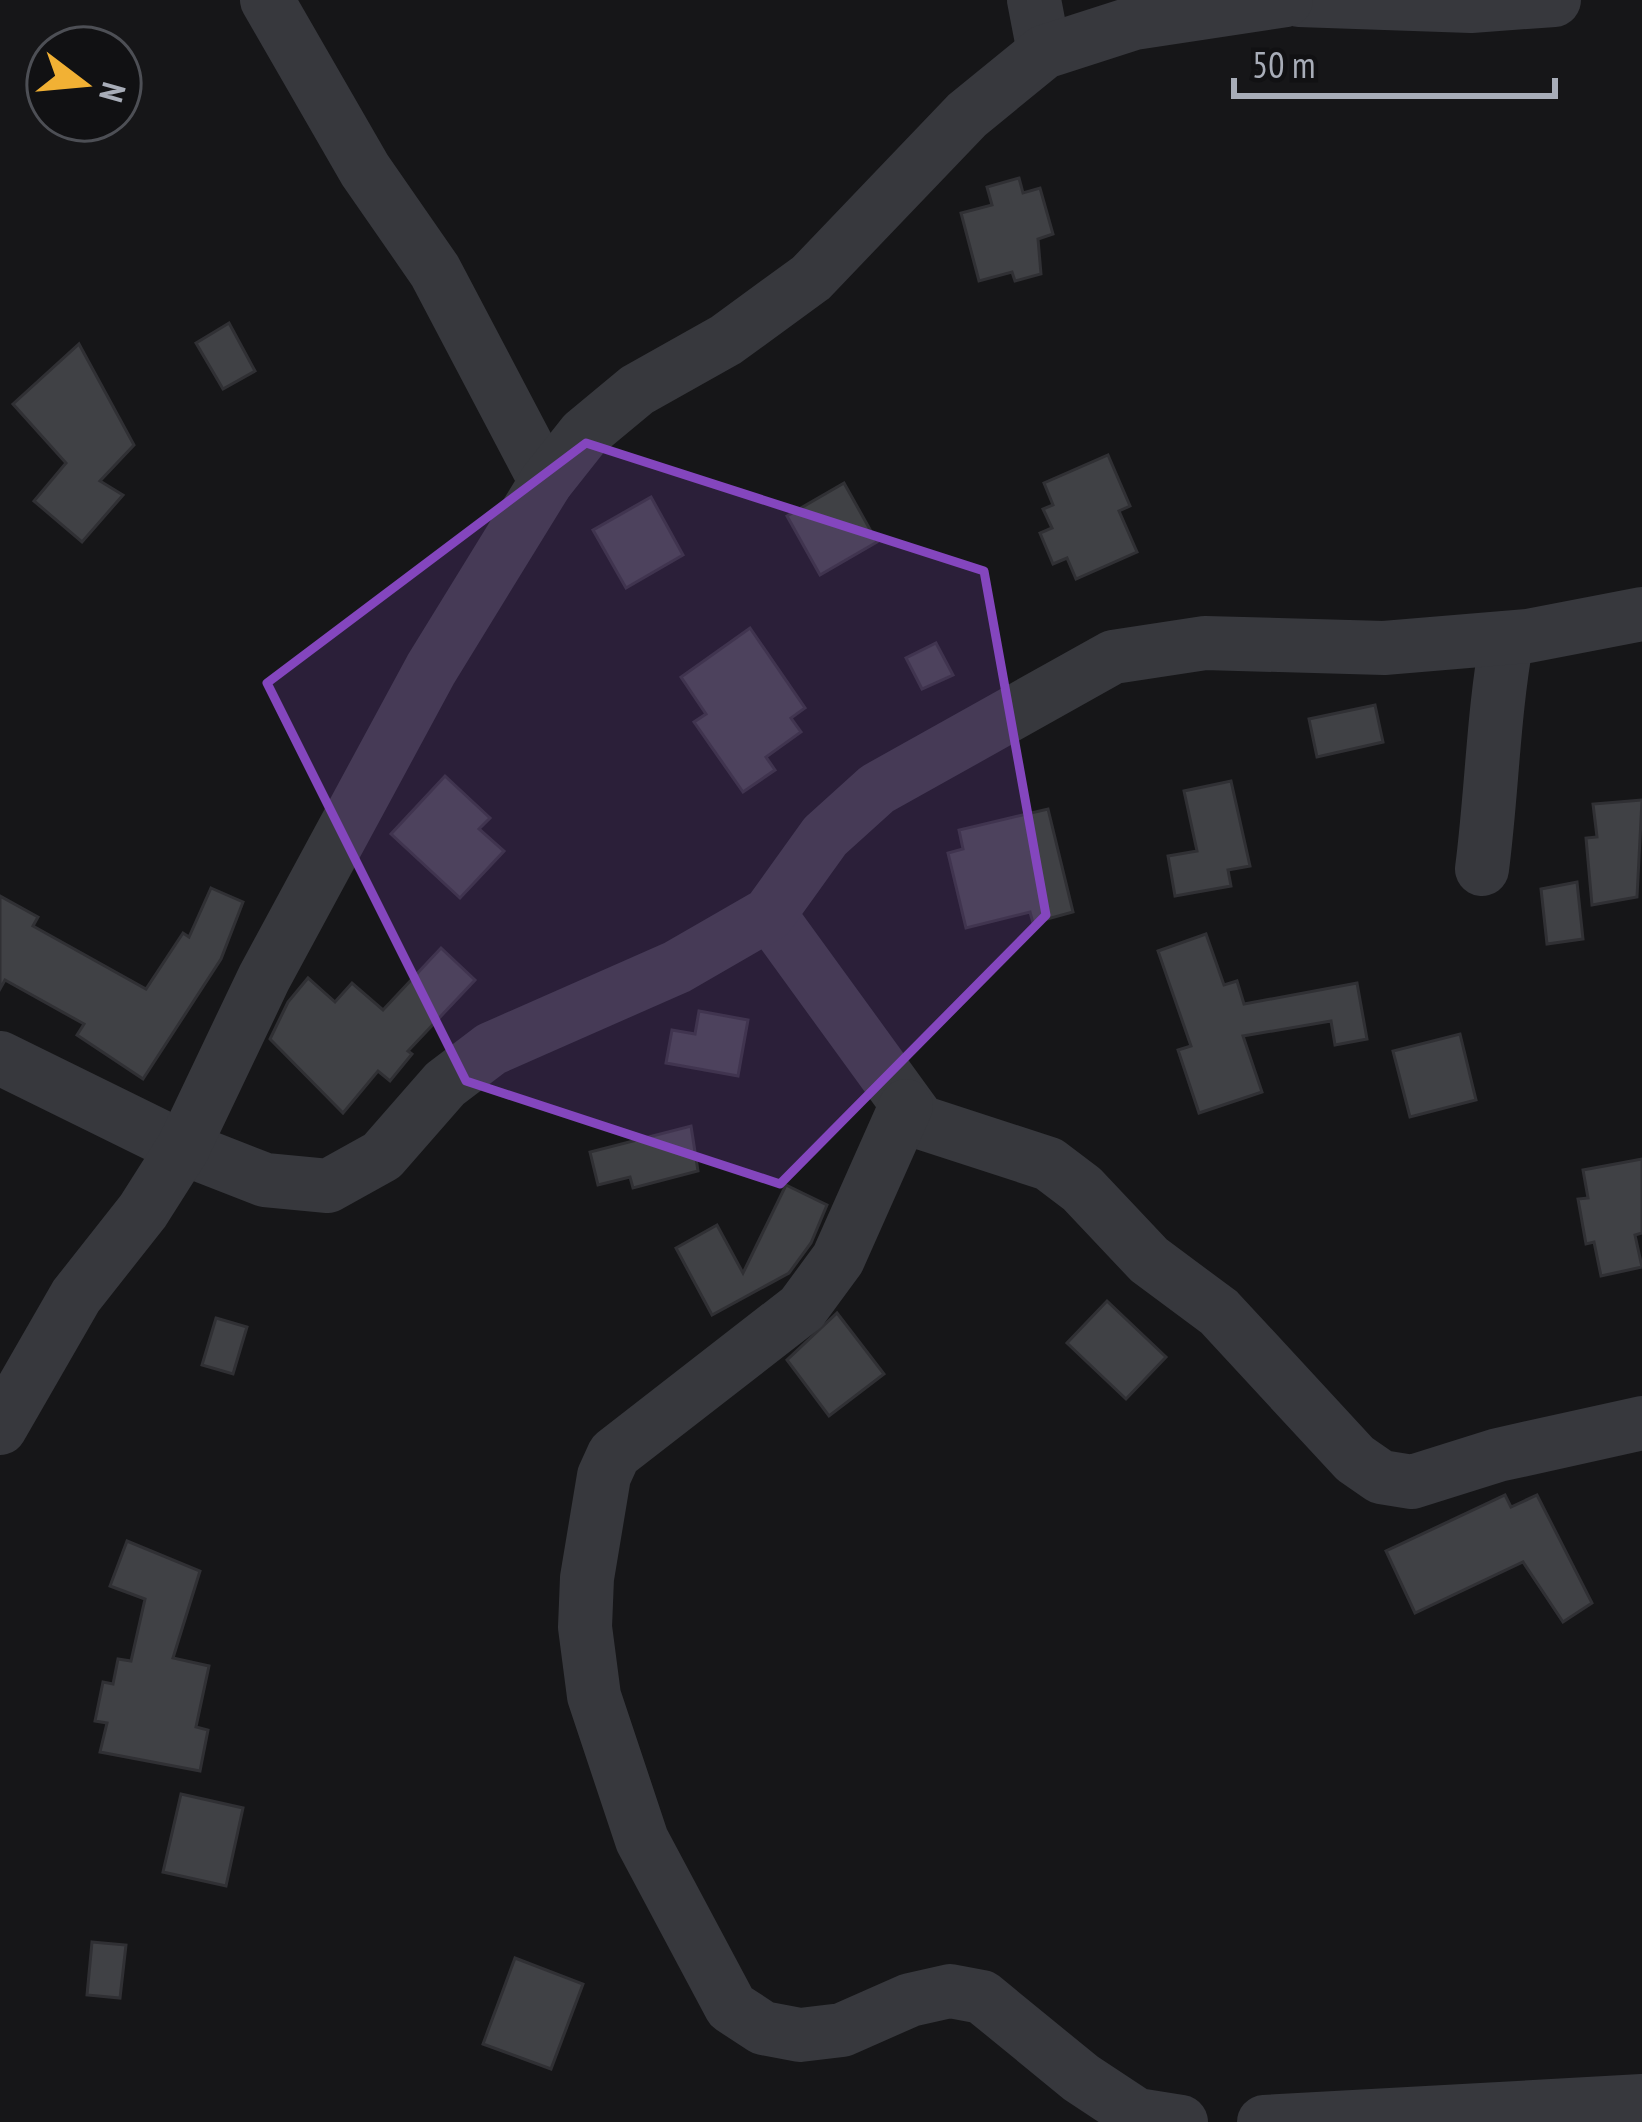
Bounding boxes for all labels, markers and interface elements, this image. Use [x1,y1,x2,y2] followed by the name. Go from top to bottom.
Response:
[24,24,144,144] north arrow
[1234,24,1555,98] scale bar
[1252,41,1315,88] text: 50 m
[90,78,136,107] text: N

